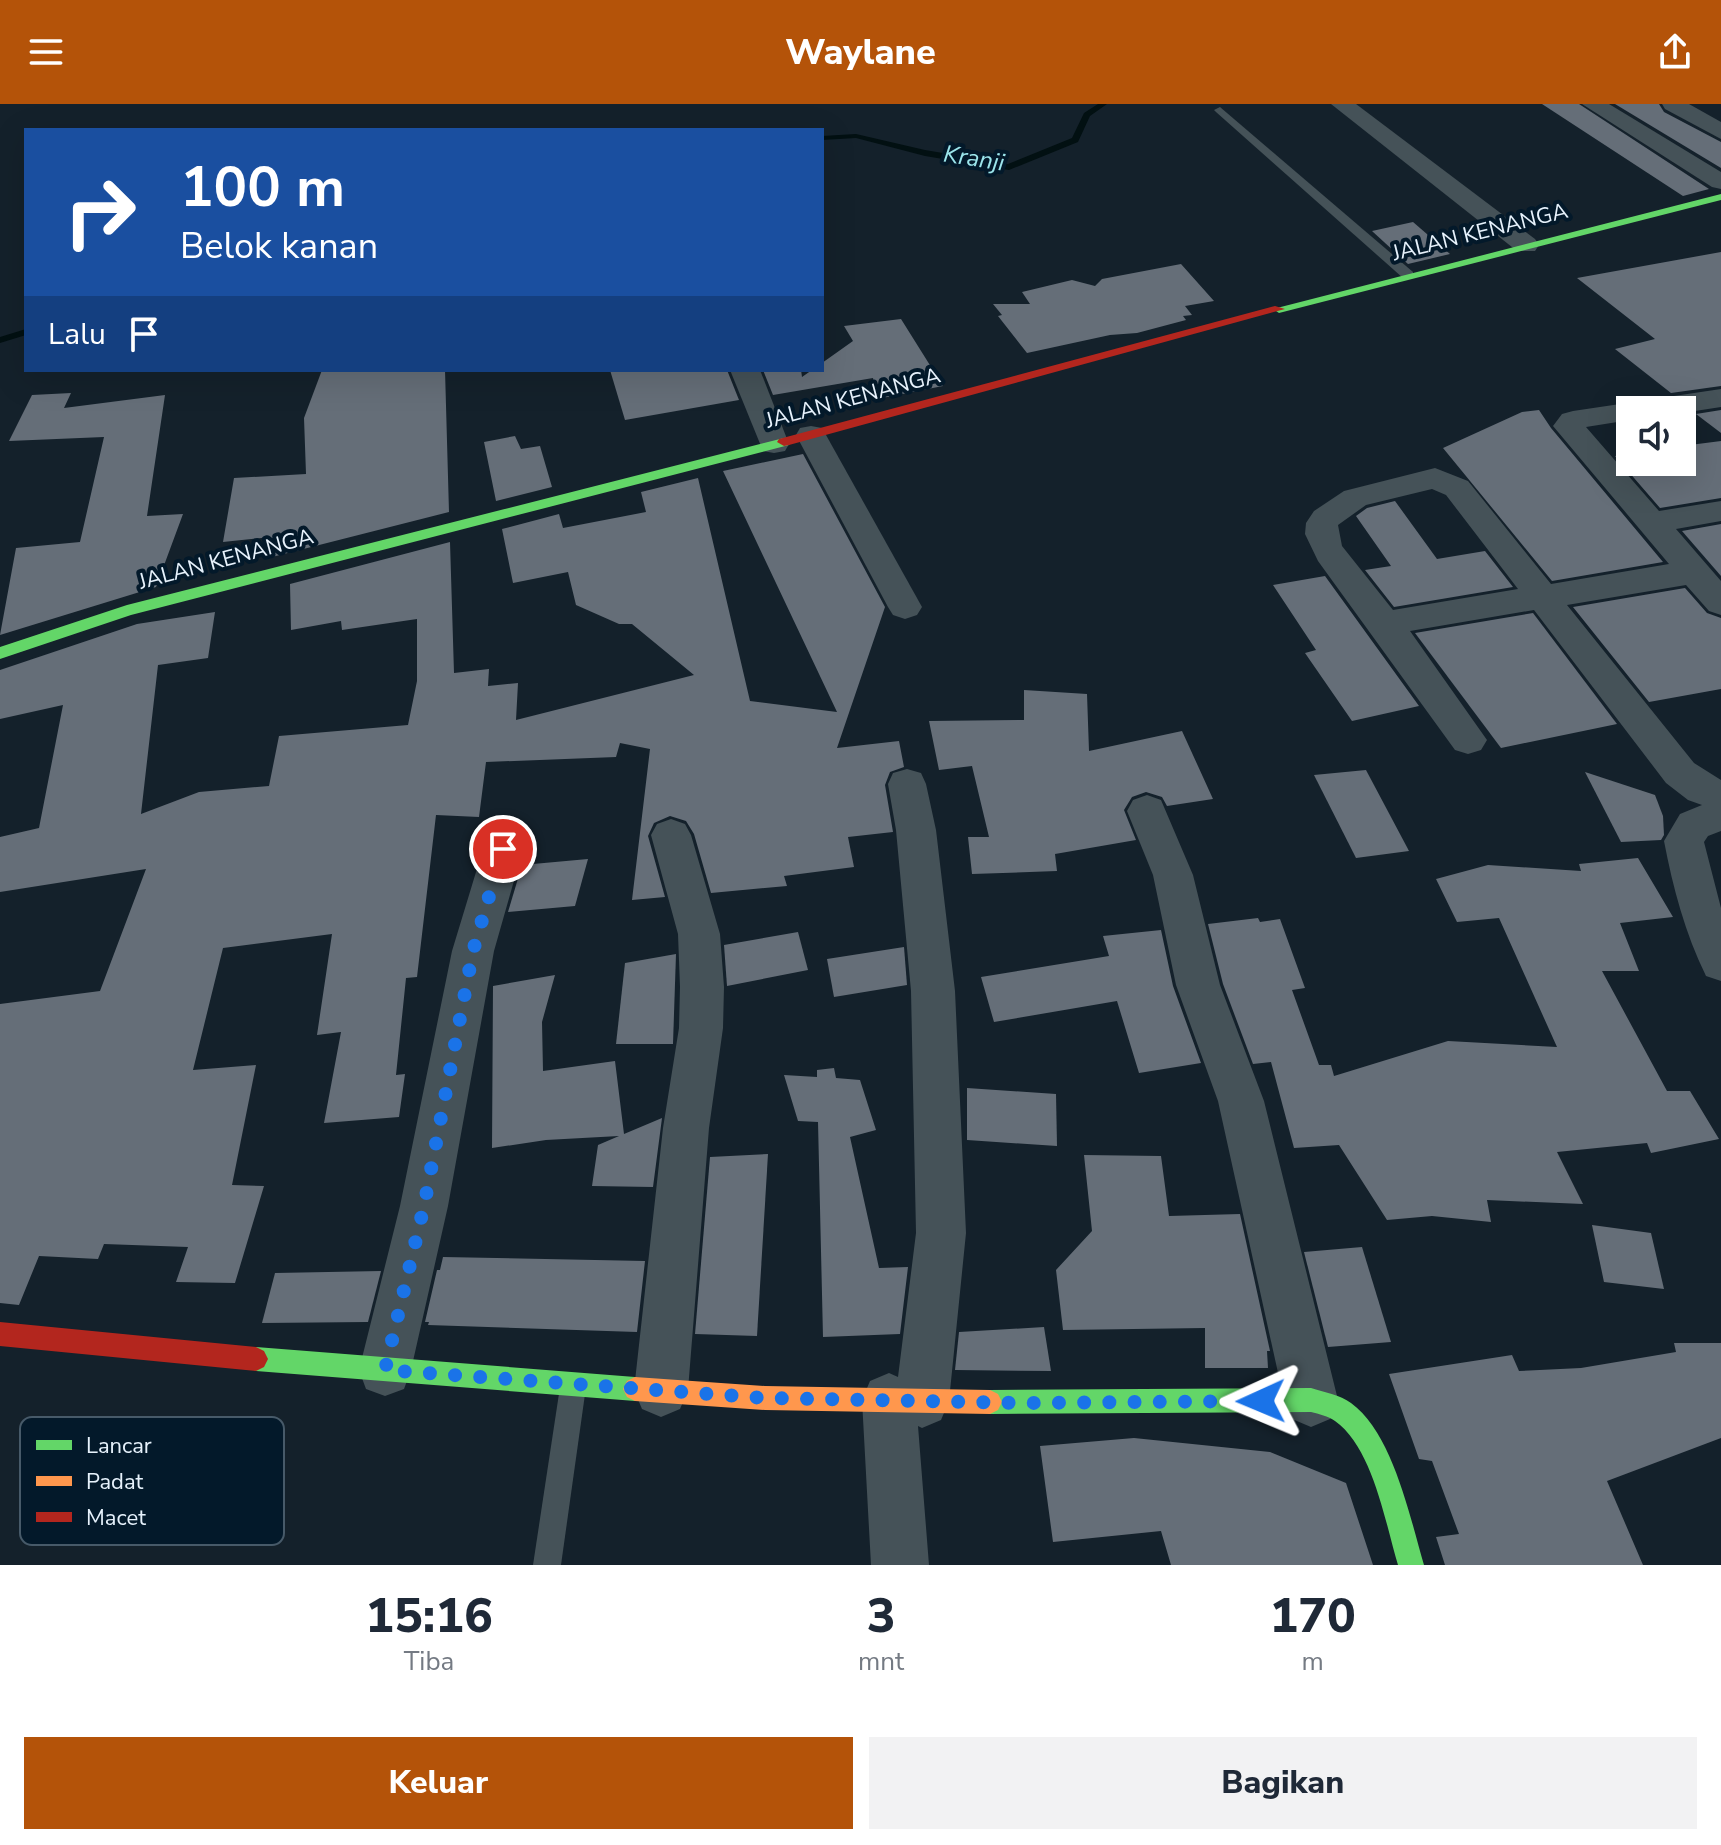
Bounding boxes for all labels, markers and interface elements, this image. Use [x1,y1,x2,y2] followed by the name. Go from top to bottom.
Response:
[785,28,936,77] text: Waylane
[24,30,68,74] icon: menu
[1653,30,1697,74] icon: share
[941,137,1007,179] water label: Kranji
[180,149,345,226] text: 100 m
[48,160,152,264] icon: right
[1388,196,1571,269] street label: JALAN KENANGA
[180,222,378,271] text: Belok kanan
[122,312,166,356] icon: arrive
[48,314,106,355] text: Lalu
[761,360,944,436] street label: JALAN KENANGA
[1616,396,1696,476] map controls
[1616,396,1696,476] button: sound
[134,521,317,597] street label: JALAN KENANGA
[469,815,537,883] pin
[481,827,525,871] icon: arrive
[1219,1359,1303,1443] position arrow
[20,1417,284,1545] legend
[86,1431,152,1461] text: Lancar
[86,1467,144,1497] text: Padat
[86,1503,146,1533] text: Macet
[365,1583,493,1649] text: 15:16
[867,1583,896,1649] text: 3
[1269,1583,1356,1649] text: 170
[404,1644,454,1679] text: Tiba
[858,1644,904,1679] text: mnt
[1301,1644,1324,1679] text: m
[24,1737,853,1829] button: Keluar
[869,1737,1697,1829] button: Bagikan

